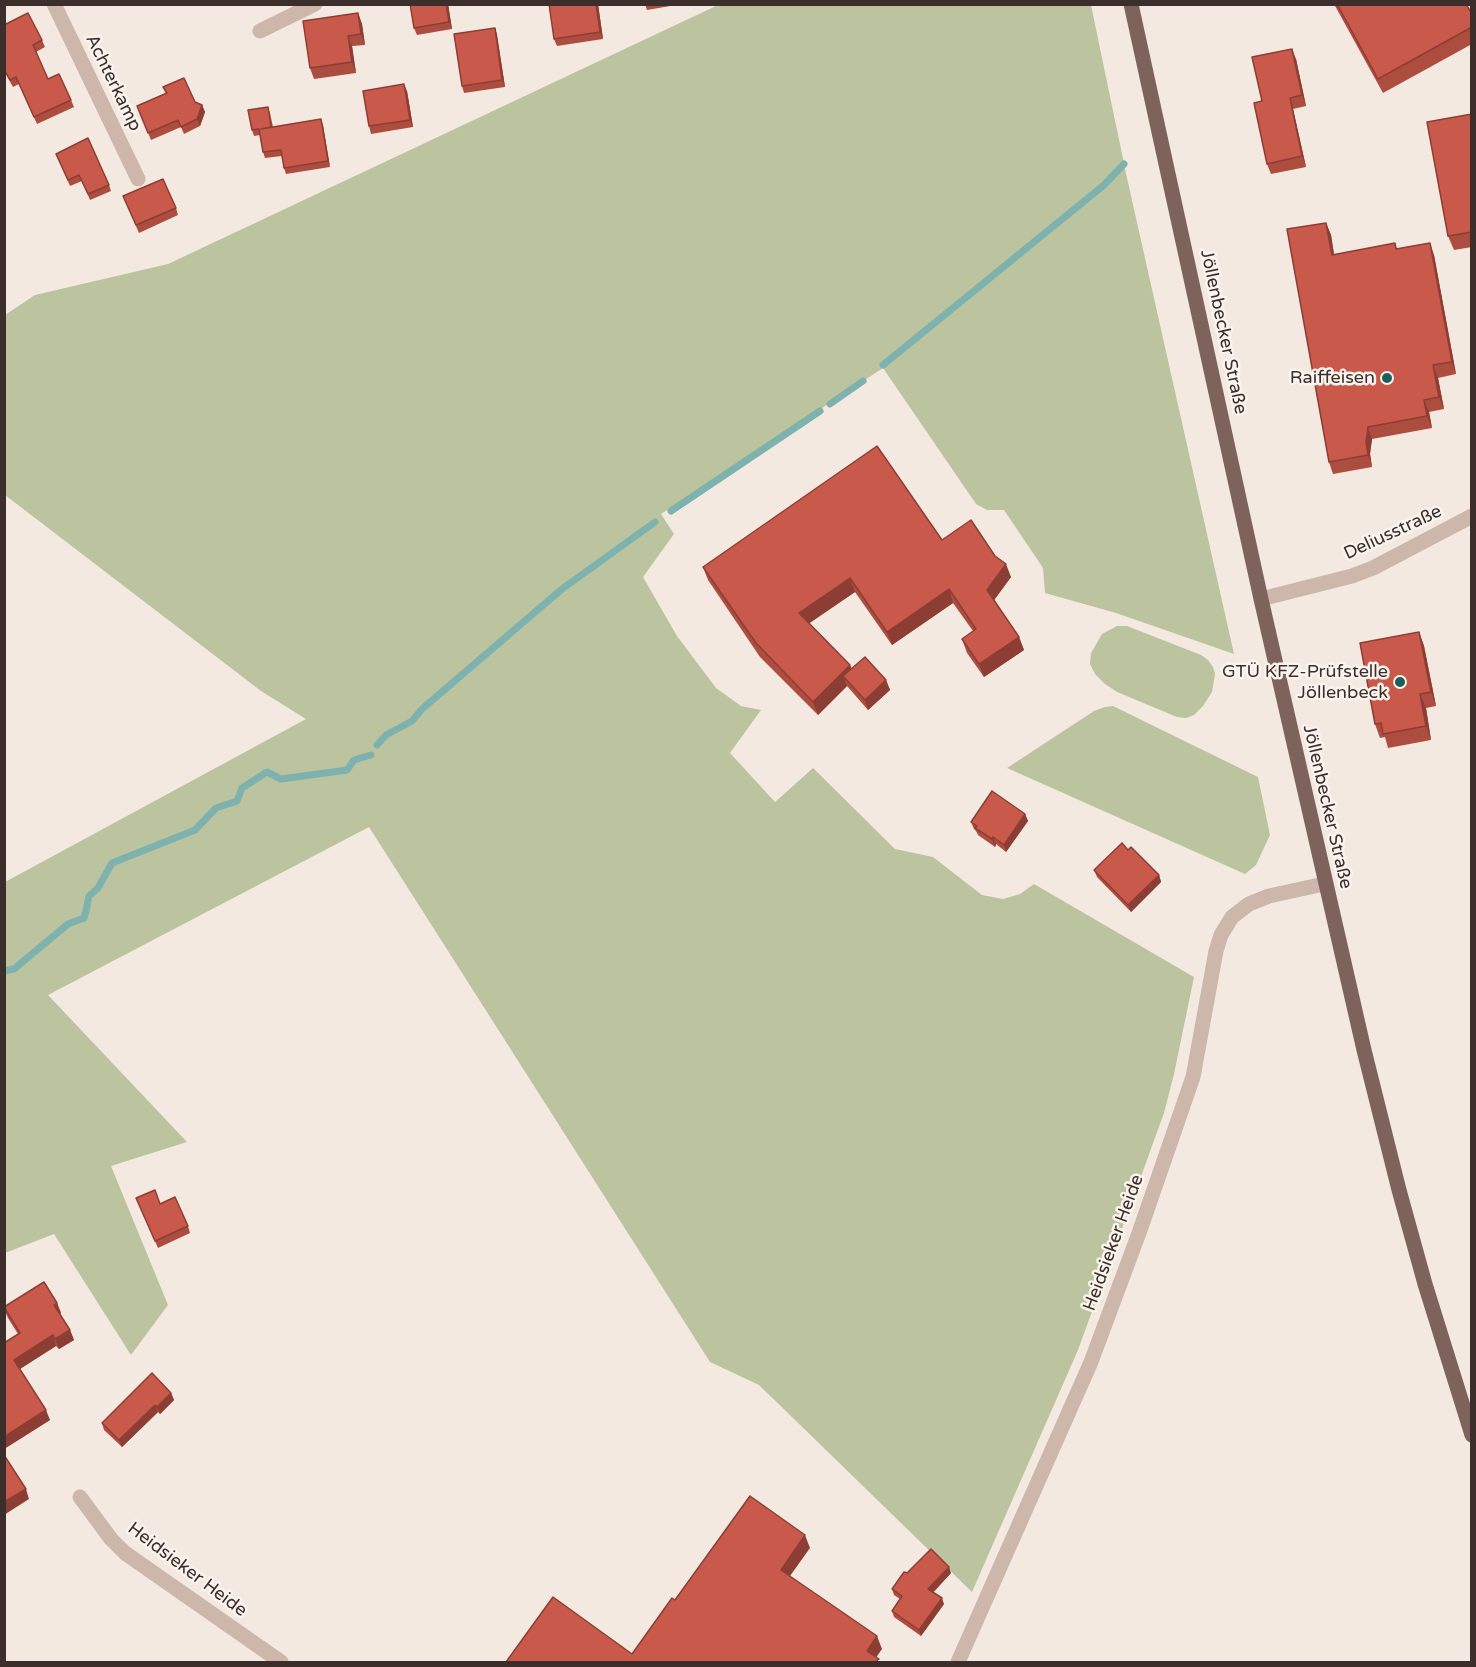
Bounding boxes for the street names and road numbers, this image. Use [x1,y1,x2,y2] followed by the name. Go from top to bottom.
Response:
[80,31,146,135] street label: Achterkamp
[1195,248,1251,416] street label: Jöllenbecker Straße
[1341,501,1445,565] street label: Deliusstraße
[1298,723,1356,891] street label: Jöllenbecker Straße
[1079,1172,1149,1314] street label: Heidsieker Heide
[123,1518,251,1622] street label: Heidsieker Heide

